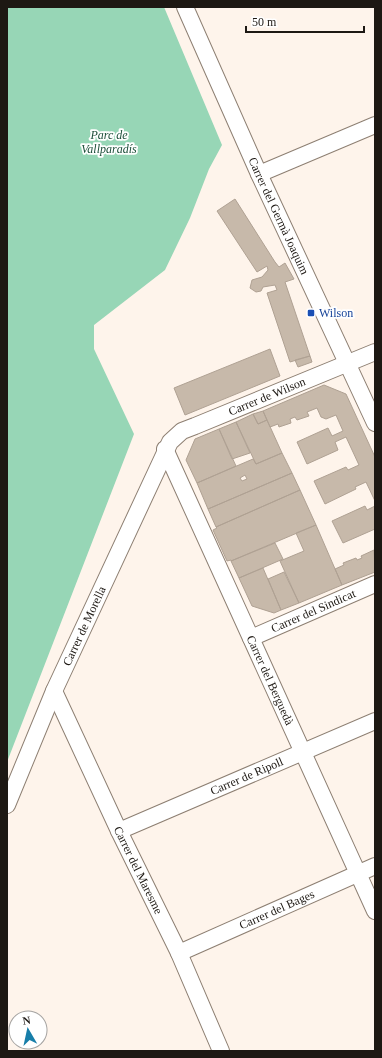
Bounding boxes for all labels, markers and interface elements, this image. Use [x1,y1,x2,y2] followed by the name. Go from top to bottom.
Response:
[246,8,364,34] scale bar
[252,15,277,29] text: 50 m
[81,128,137,156] park label: Parc de Vallparadís
[246,155,312,277] street label: Carrer del Germà Joaquim
[319,306,353,320] place label: Wilson
[306,308,316,318] marker: Wilson
[226,374,308,418] street label: Carrer de Wilson
[60,583,109,668] street label: Carrer de Morella
[269,586,358,635] street label: Carrer del Sindicat
[244,633,297,728] street label: Carrer del Berguedà
[208,754,286,798] street label: Carrer de Ripoll
[111,824,166,916] street label: Carrer del Maresme
[237,887,317,932] street label: Carrer del Bages
[8,1010,48,1050] north arrow
[22,1014,31,1027] text: N

